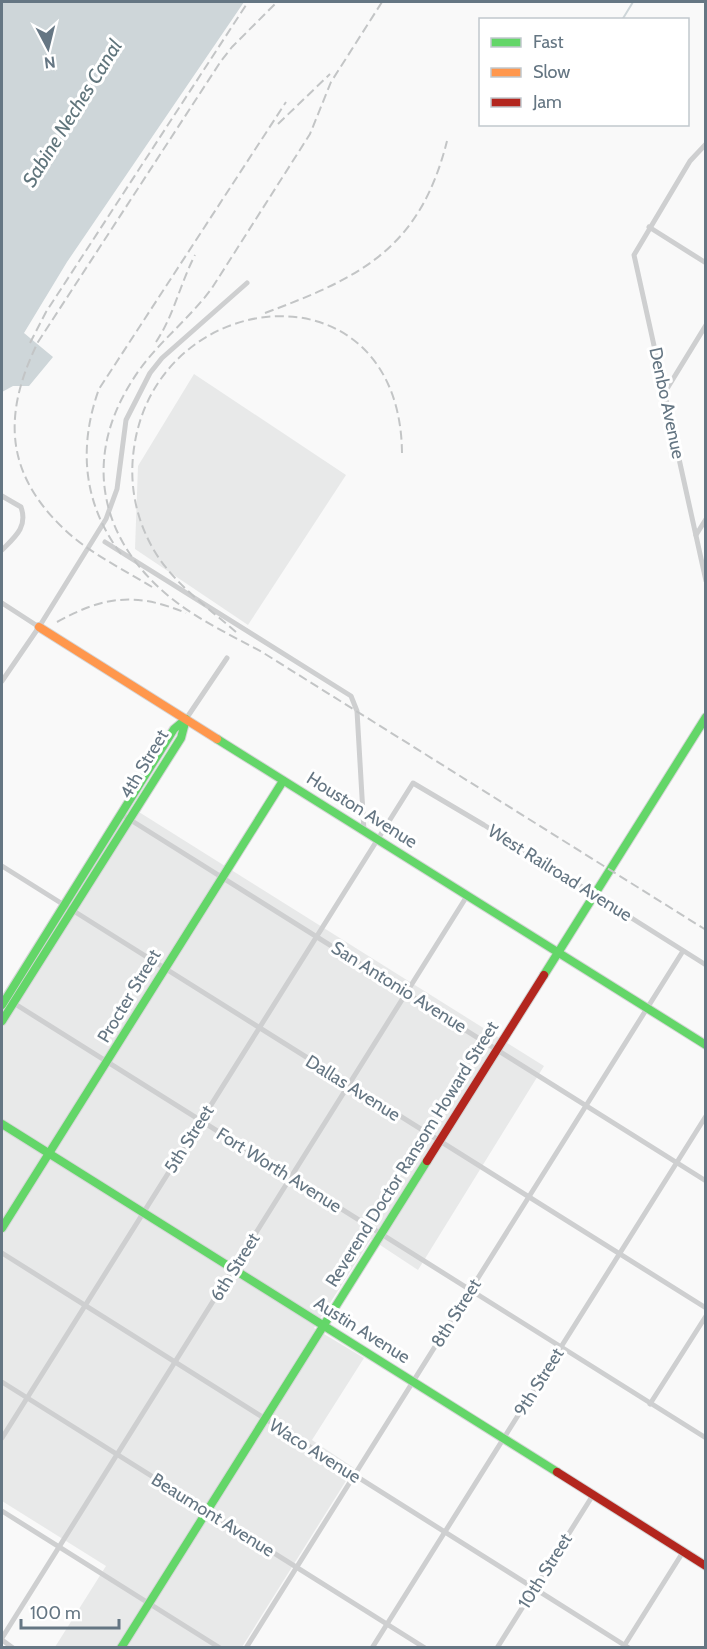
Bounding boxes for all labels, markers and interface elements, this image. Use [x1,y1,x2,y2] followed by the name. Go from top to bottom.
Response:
[18,18,78,78] north arrow
[479,18,689,126] legend
[533,31,564,53] text: Fast
[17,35,127,191] water label: Sabine Neches Canal
[533,61,570,83] text: Slow
[532,91,562,113] text: Jam
[644,345,690,461] street label: Denbo Avenue
[115,726,173,802] street label: 4th Street
[303,767,421,853] street label: Houston Avenue
[484,820,636,926] street label: West Railroad Avenue
[327,937,471,1037] street label: San Antonio Avenue
[93,945,165,1047] street label: Procter Street
[321,1017,503,1291] street label: Reverend Doctor Ransom Howard Street
[302,1050,404,1126] street label: Dallas Avenue
[160,1101,218,1177] street label: 5th Street
[212,1123,346,1217] street label: Fort Worth Avenue
[205,1229,265,1305] street label: 6th Street
[426,1275,486,1351] street label: 8th Street
[310,1292,414,1368] street label: Austin Avenue
[509,1344,569,1420] street label: 9th Street
[265,1414,365,1488] street label: Waco Avenue
[147,1468,279,1562] street label: Beaumont Avenue
[513,1529,577,1613] street label: 10th Street
[21,1592,118,1630] scale bar
[30,1602,81,1624] text: 100 m

